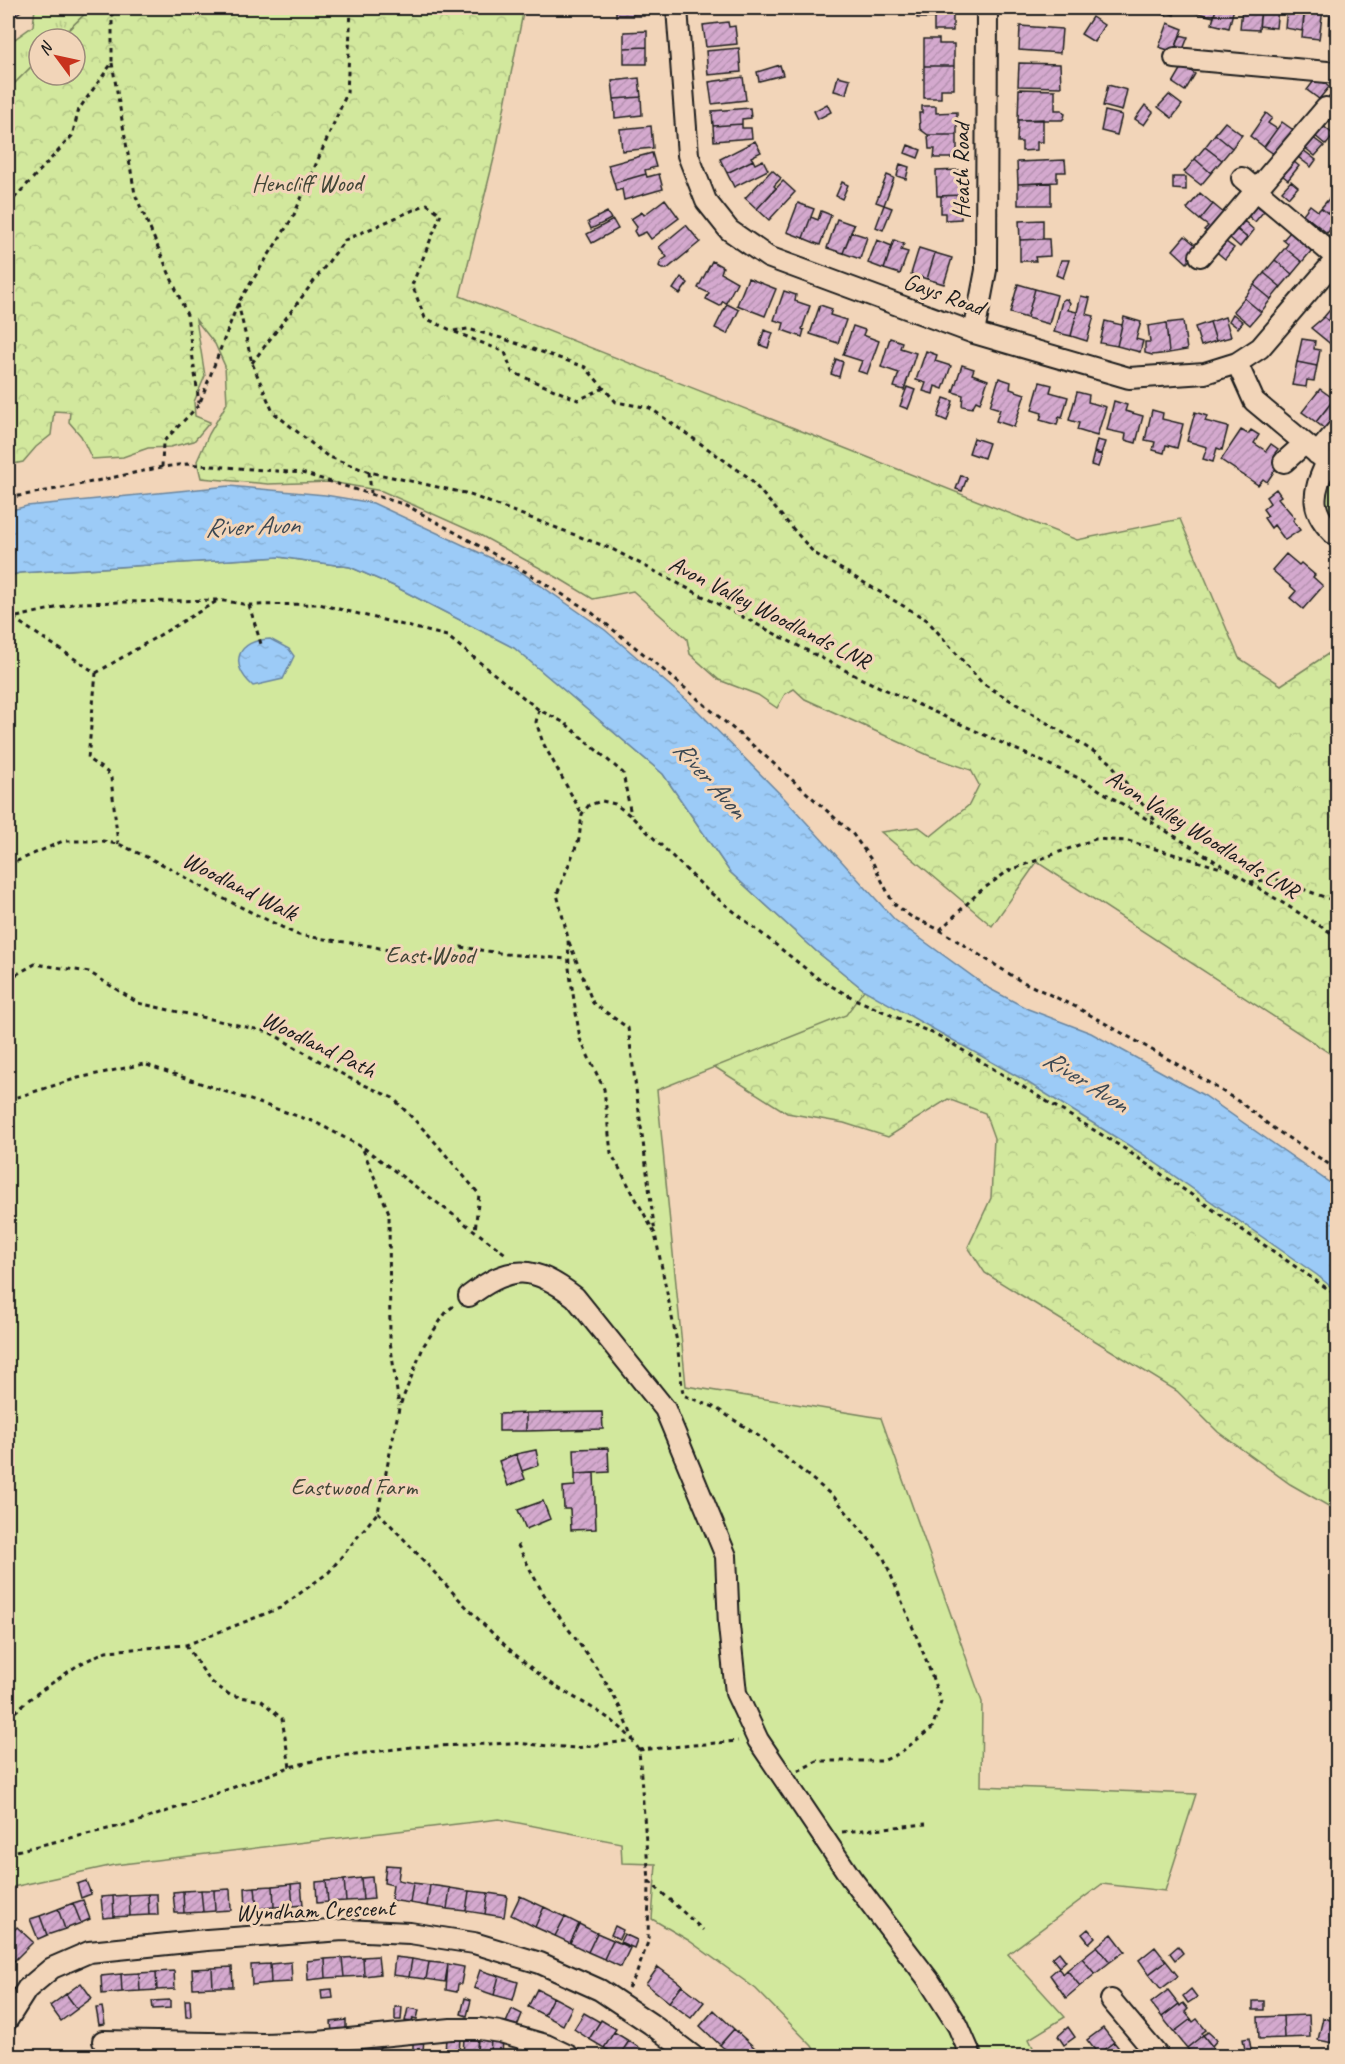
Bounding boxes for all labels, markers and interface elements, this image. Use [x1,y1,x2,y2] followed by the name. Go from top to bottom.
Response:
[27,27,87,87] north arrow
[34,37,58,59] text: N
[946,119,976,219] street label: Heath Road
[252,168,366,198] park label: Hencliff Wood
[900,266,992,324] street label: Gays Road
[204,508,302,544] water label: River Avon
[664,548,878,677] street label: Avon Valley Woodlands LNR
[666,733,755,827] water label: River Avon
[1101,762,1307,907] street label: Avon Valley Woodlands LNR
[178,844,304,929] street label: Woodland Walk
[386,940,478,970] park label: East Wood
[257,1004,382,1085] street label: Woodland Path
[1037,1042,1137,1121] water label: River Avon
[291,1472,418,1502] park label: Eastwood Farm
[235,1892,397,1928] street label: Wyndham Crescent

